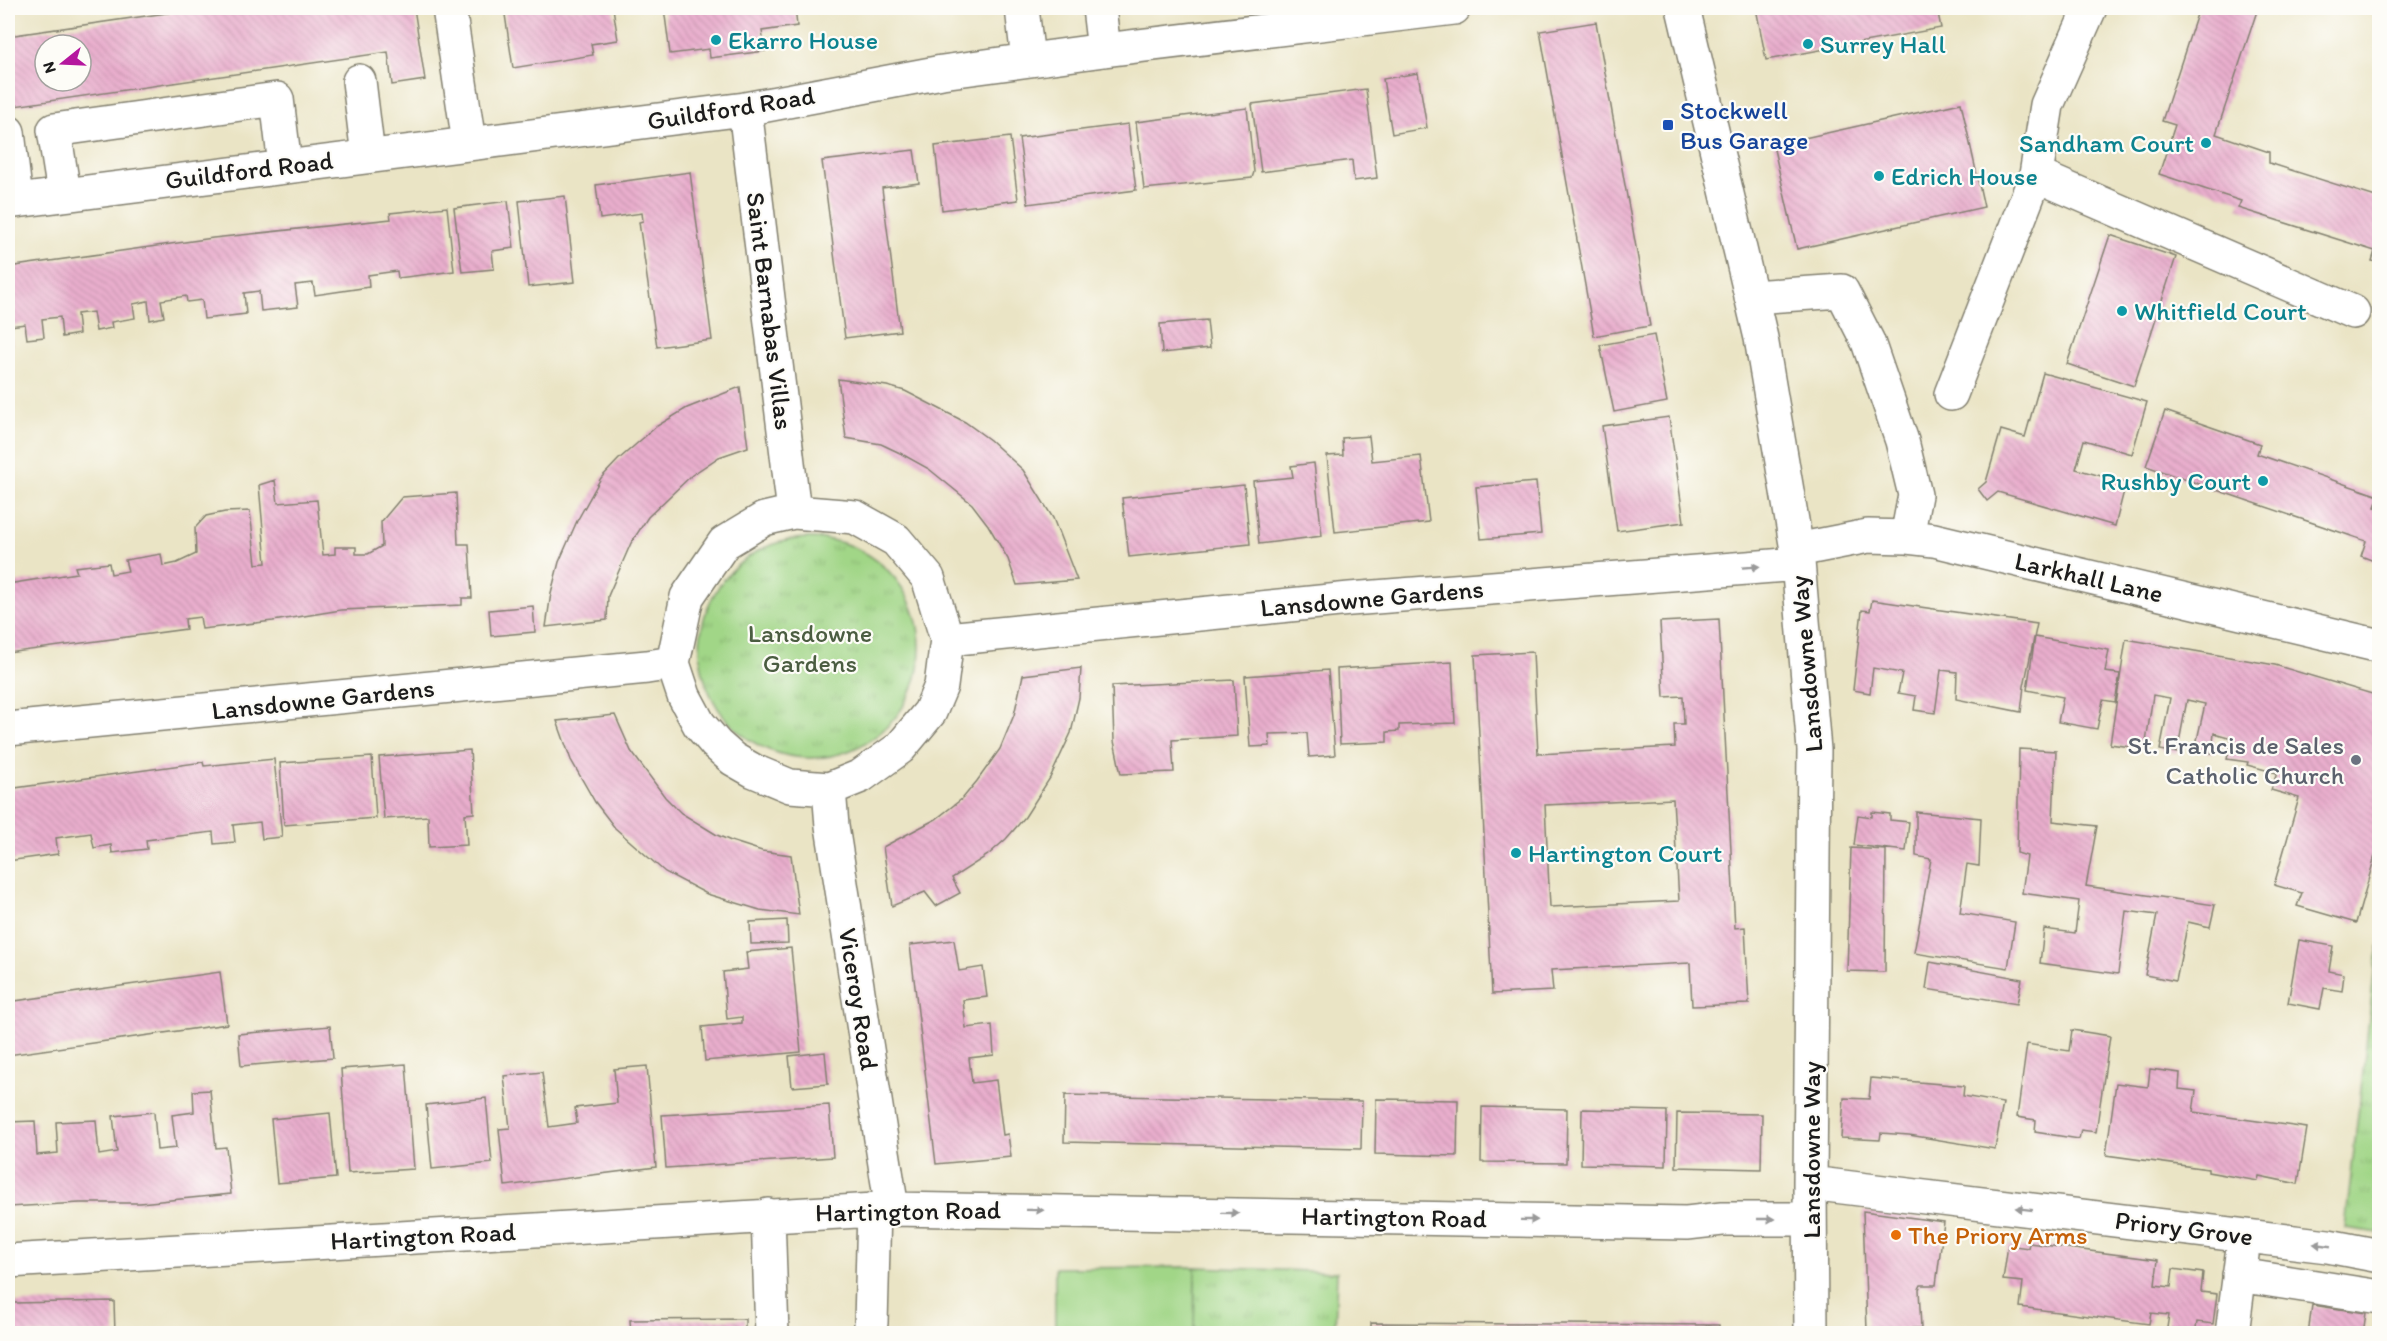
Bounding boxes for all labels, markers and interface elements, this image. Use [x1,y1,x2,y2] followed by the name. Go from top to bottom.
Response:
[728,24,878,56] place label: Ekarro House
[1820,28,1946,60] place label: Surrey Hall
[33,33,93,93] north arrow
[709,33,723,47] marker: Ekarro House
[1801,37,1815,51] marker: Surrey Hall
[39,59,60,76] text: N
[645,79,817,137] street label: Guildford Road
[1680,94,1808,156] place label: Stockwell Bus Garage
[1661,118,1675,132] marker: Stockwell Bus Garage
[2019,127,2194,159] place label: Sandham Court
[2199,136,2213,150] marker: Sandham Court
[163,144,335,196] street label: Guildford Road
[1891,160,2038,192] place label: Edrich House
[1872,169,1886,183] marker: Edrich House
[740,190,800,432] street label: Saint Barnabas Villas
[2134,295,2307,327] place label: Whitfield Court
[2115,304,2129,318] marker: Whitfield Court
[2101,465,2251,497] place label: Rushby Court
[2256,474,2270,488] marker: Rushby Court
[2012,544,2166,610] street label: Larkhall Lane
[1741,563,1760,572] one-way arrow
[1259,572,1485,624] street label: Lansdowne Gardens
[1782,574,1830,754] street label: Lansdowne Way
[748,617,872,679] park label: Lansdowne Gardens
[210,671,436,727] street label: Lansdowne Gardens
[2128,729,2344,791] place label: St. Francis de Sales Catholic Church
[2349,753,2363,767] marker: St. Francis de Sales Catholic Church
[1528,837,1722,869] place label: Hartington Court
[1509,846,1523,860] marker: Hartington Court
[832,926,886,1073] street label: Viceroy Road
[1795,1061,1827,1239] street label: Lansdowne Way
[815,1193,1002,1229] street label: Hartington Road
[1301,1199,1488,1235] street label: Hartington Road
[2113,1204,2255,1252] street label: Priory Grove
[1025,1205,1044,1215] one-way arrow
[2015,1205,2034,1214] one-way arrow
[1220,1208,1239,1218] one-way arrow
[1756,1214,1775,1224] one-way arrow
[329,1215,517,1257] street label: Hartington Road
[1520,1215,1539,1224] one-way arrow
[1908,1219,2088,1251] place label: The Priory Arms
[1889,1228,1903,1242] marker: The Priory Arms
[2312,1241,2331,1250] one-way arrow

